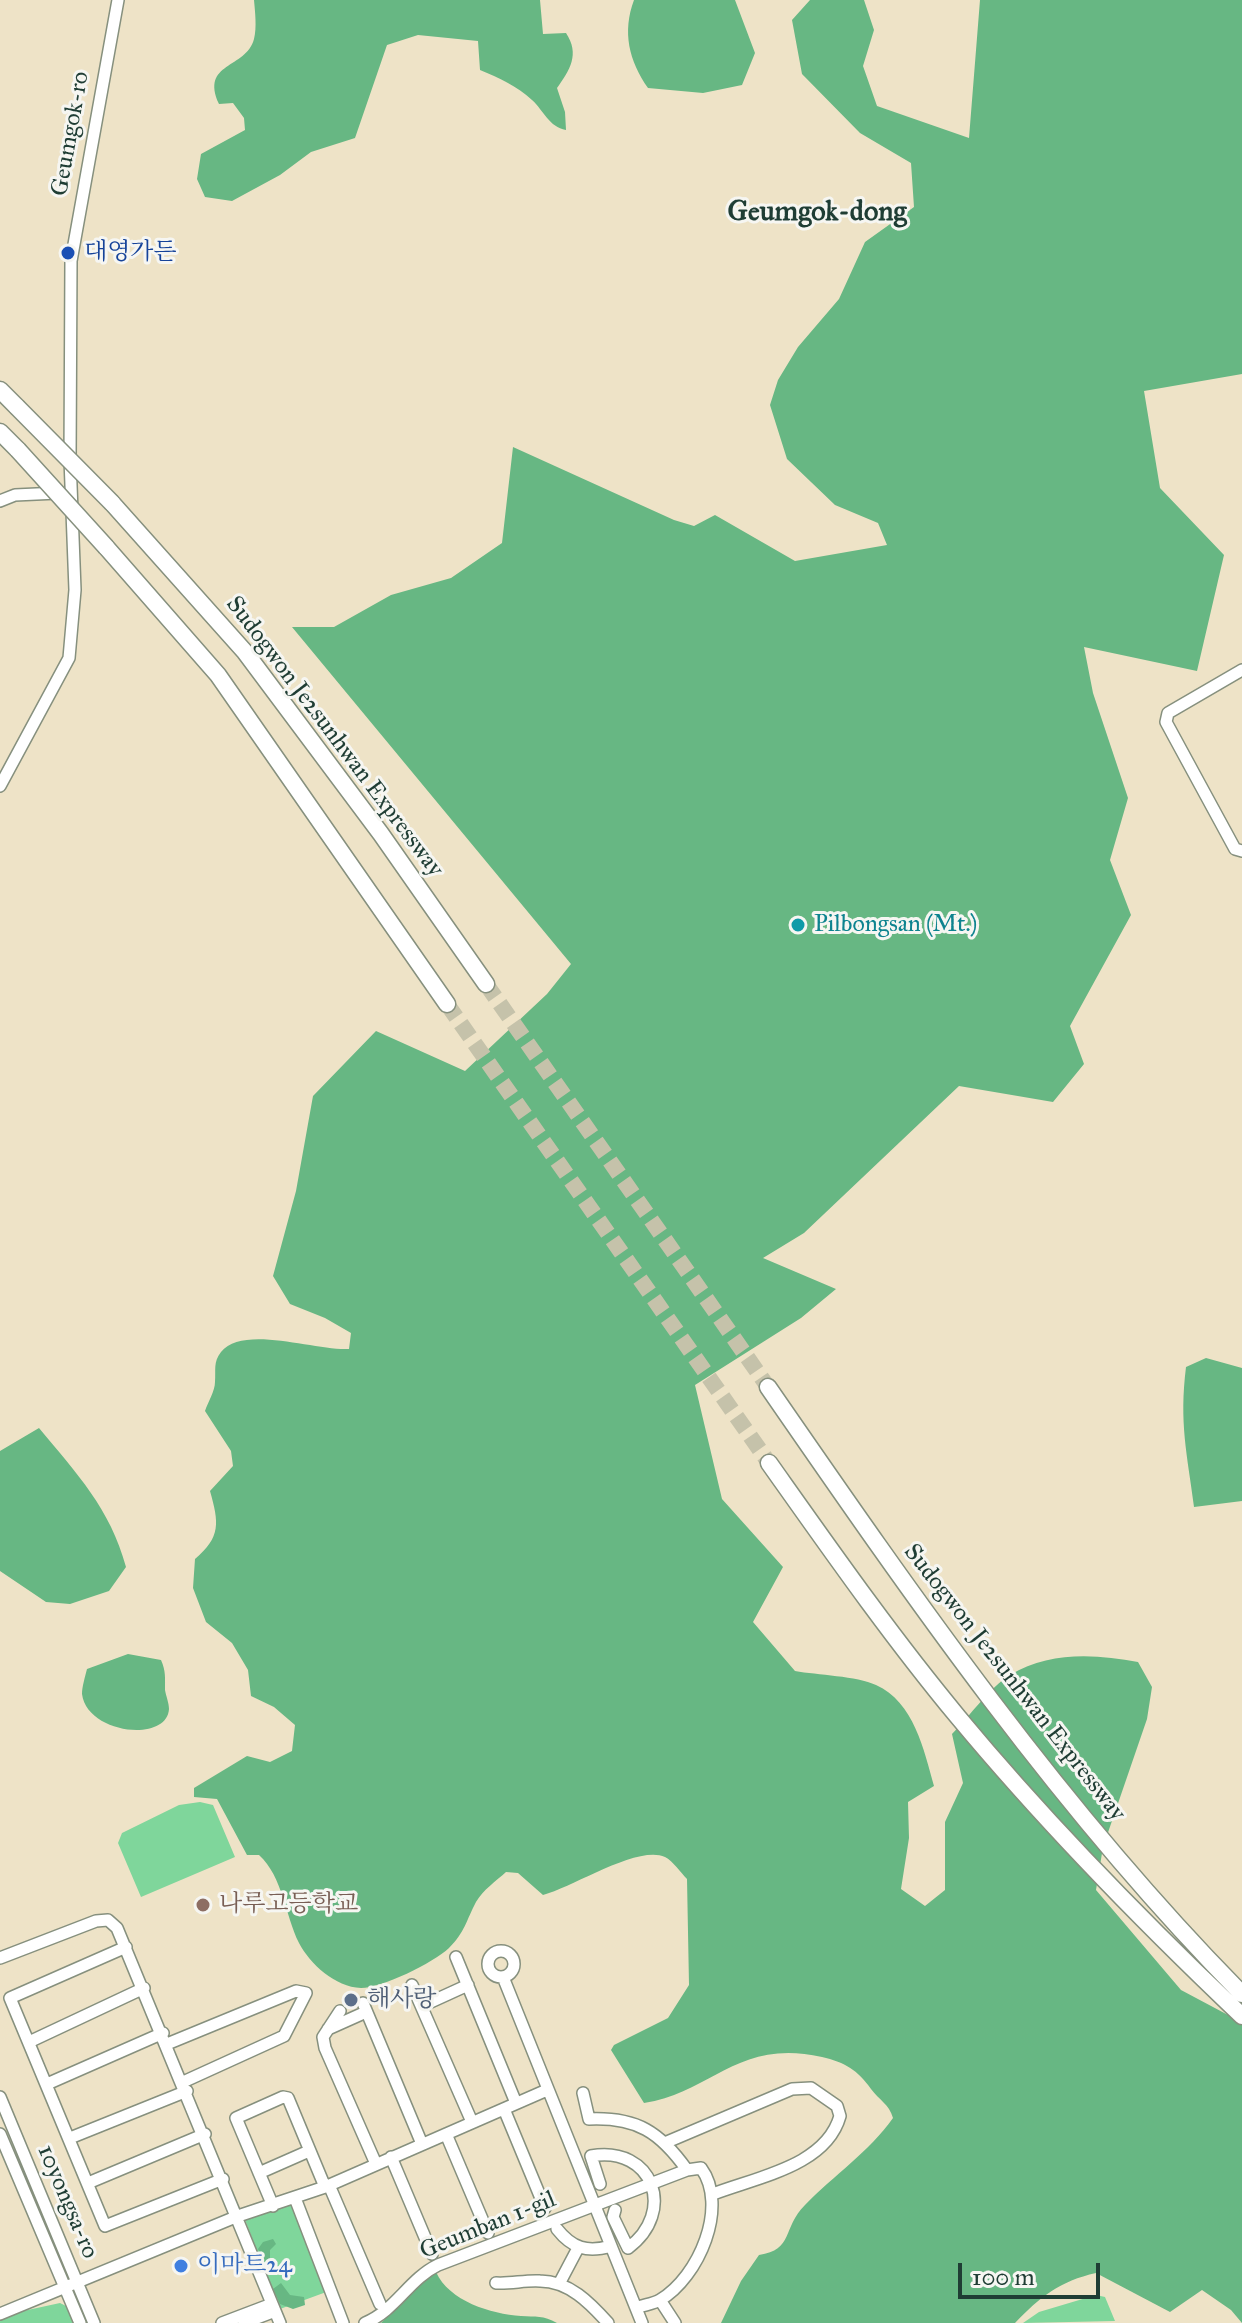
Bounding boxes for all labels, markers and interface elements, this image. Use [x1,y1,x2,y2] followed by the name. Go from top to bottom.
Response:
[46,69,96,199] street label: Geumgok-ro
[728,196,906,230] district label: Geumgok-dong
[84,239,177,267] place label: 대영가든
[59,244,77,262] marker: 대영가든
[219,591,449,883] street label: Sudogwon Je2sunhwan Expressway
[814,911,977,939] place label: Pilbongsan (Mt.)
[789,916,807,934] marker: Pilbongsan (Mt.)
[897,1539,1131,1827] street label: Sudogwon Je2sunhwan Expressway
[219,1891,358,1919] place label: 나루고등학교
[194,1896,212,1914] marker: 나루고등학교
[367,1986,437,2014] place label: 해사랑
[342,1991,360,2009] marker: 해사랑
[30,2141,104,2263] street label: 10yongsa-ro
[416,2186,560,2266] street label: Geumban 1-gil
[962,2247,1104,2297] scale bar
[197,2252,292,2280] place label: 이마트24
[172,2257,190,2275] marker: 이마트24
[972,2262,1035,2292] text: 100 m

